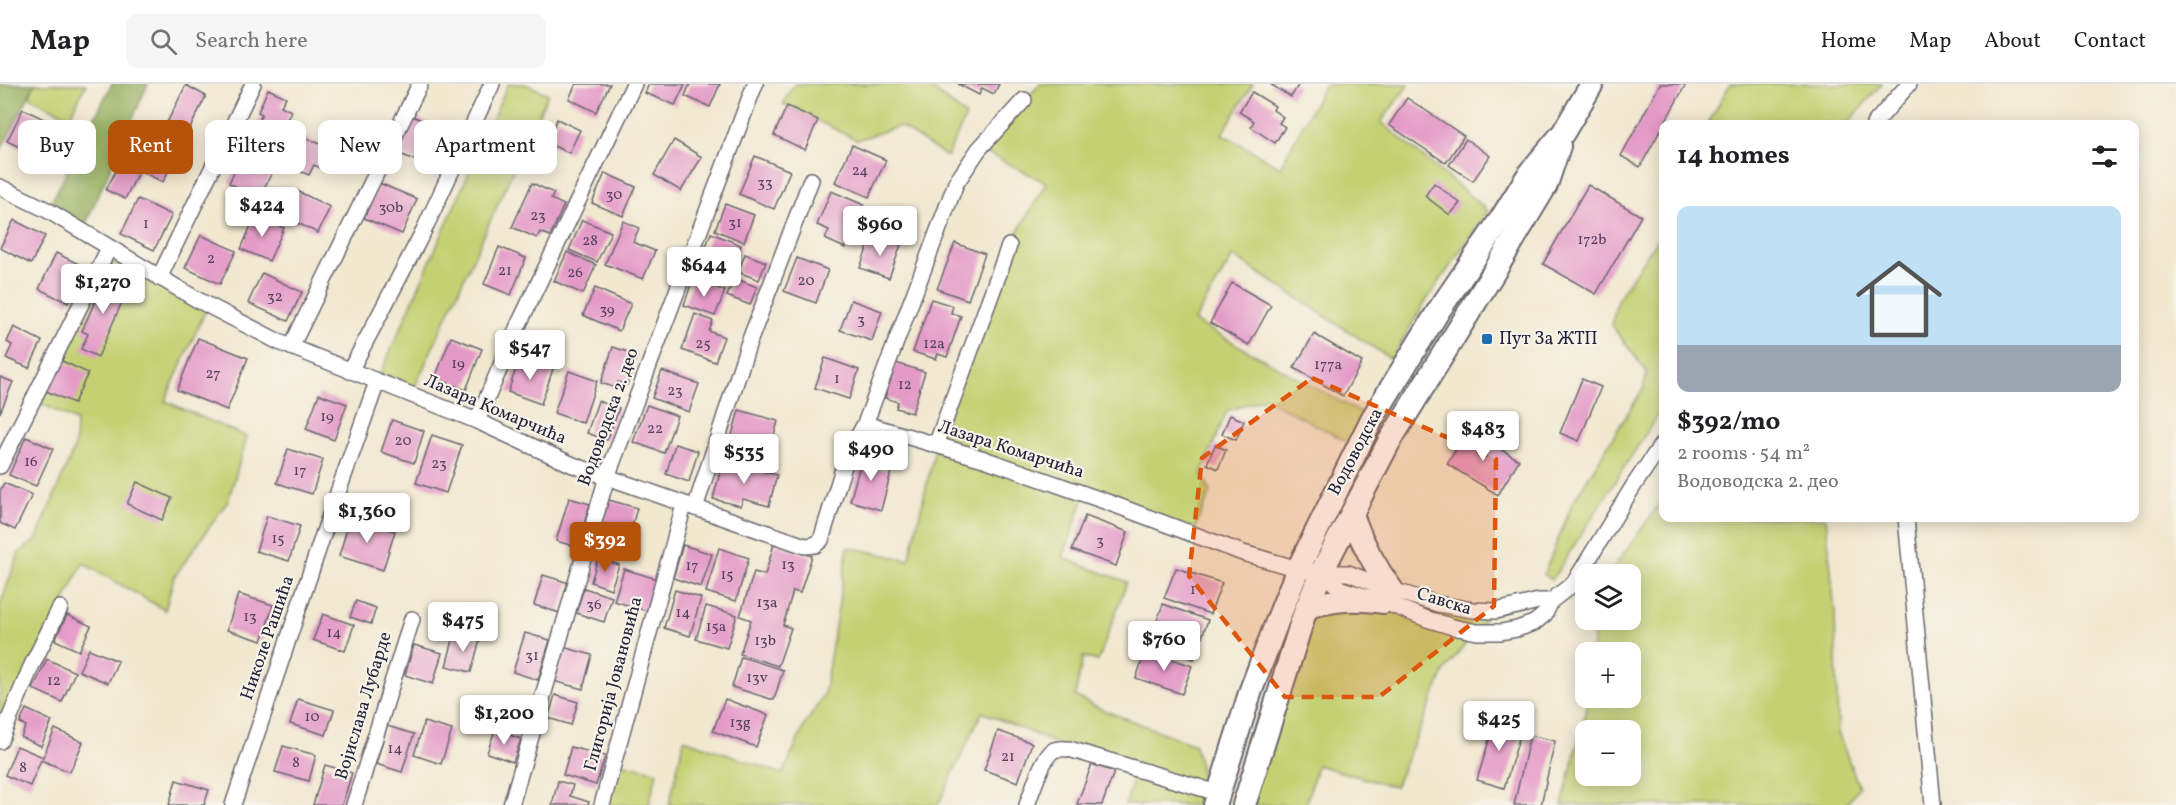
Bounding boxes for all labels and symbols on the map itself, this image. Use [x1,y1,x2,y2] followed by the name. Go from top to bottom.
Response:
[852,161,868,182] house number: 24
[757,173,773,194] house number: 33
[606,185,622,206] house number: 30
[226,187,298,238] pin: $424
[379,198,403,219] house number: 30b
[530,206,546,227] house number: 23
[844,206,916,257] pin: $960
[728,213,742,234] house number: 31
[143,214,149,235] house number: 1
[1577,230,1607,251] house number: 172b
[582,231,598,252] house number: 28
[668,247,740,298] pin: $644
[207,249,215,270] house number: 2
[498,261,512,282] house number: 21
[567,263,583,284] house number: 26
[54,264,152,315] pin: $1,270
[798,271,814,292] house number: 20
[267,287,283,308] house number: 32
[599,300,615,321] house number: 39
[857,310,865,331] house number: 3
[1499,327,1598,352] place label: Пут За ЖТП
[494,330,566,381] pin: $547
[1480,332,1494,346] marker: Пут За ЖТП
[695,334,711,355] house number: 25
[923,334,945,355] house number: 12a
[572,344,646,490] street label: Водоводска 2. део
[451,354,465,375] house number: 19
[1314,355,1342,376] house number: 177a
[206,364,220,385] house number: 27
[420,369,570,451] street label: Лазара Комарчића
[834,369,840,390] house number: 1
[898,375,912,396] house number: 12
[667,381,683,402] house number: 23
[1322,404,1390,500] street label: Водоводска
[320,407,334,428] house number: 19
[1447,411,1519,462] pin: $483
[935,415,1087,485] street label: Лазара Комарчића
[647,419,663,440] house number: 22
[395,431,411,452] house number: 20
[835,431,907,482] pin: $490
[708,434,780,485] pin: $535
[24,452,38,473] house number: 16
[431,454,447,475] house number: 23
[293,461,307,482] house number: 17
[318,493,416,544] pin: $1,360
[569,522,641,573] pin: $392
[271,529,285,550] house number: 15
[1096,531,1104,552] house number: 3
[781,555,795,576] house number: 13
[685,556,699,577] house number: 17
[720,565,734,586] house number: 15
[235,572,301,704] street label: Николе Рашића
[1190,580,1196,601] house number: 1
[1413,582,1475,622] street label: Савска
[757,593,778,614] house number: 13a
[579,594,649,774] street label: Глигорија Јовановића
[586,595,602,616] house number: 36
[427,602,499,653] pin: $475
[676,603,690,624] house number: 14
[243,607,257,628] house number: 13
[706,617,726,638] house number: 15a
[1128,621,1200,672] pin: $760
[327,623,341,644] house number: 14
[330,629,398,783] street label: Војислава Лубарде
[754,631,776,652] house number: 13b
[525,646,539,667] house number: 31
[746,668,768,689] house number: 13v
[47,671,61,692] house number: 12
[455,695,553,746] pin: $1,200
[1463,701,1535,752] pin: $425
[305,707,319,728] house number: 10
[729,713,751,734] house number: 13g
[388,739,402,760] house number: 14
[1001,747,1015,768] house number: 21
[292,753,300,774] house number: 8
[19,758,27,779] house number: 8

